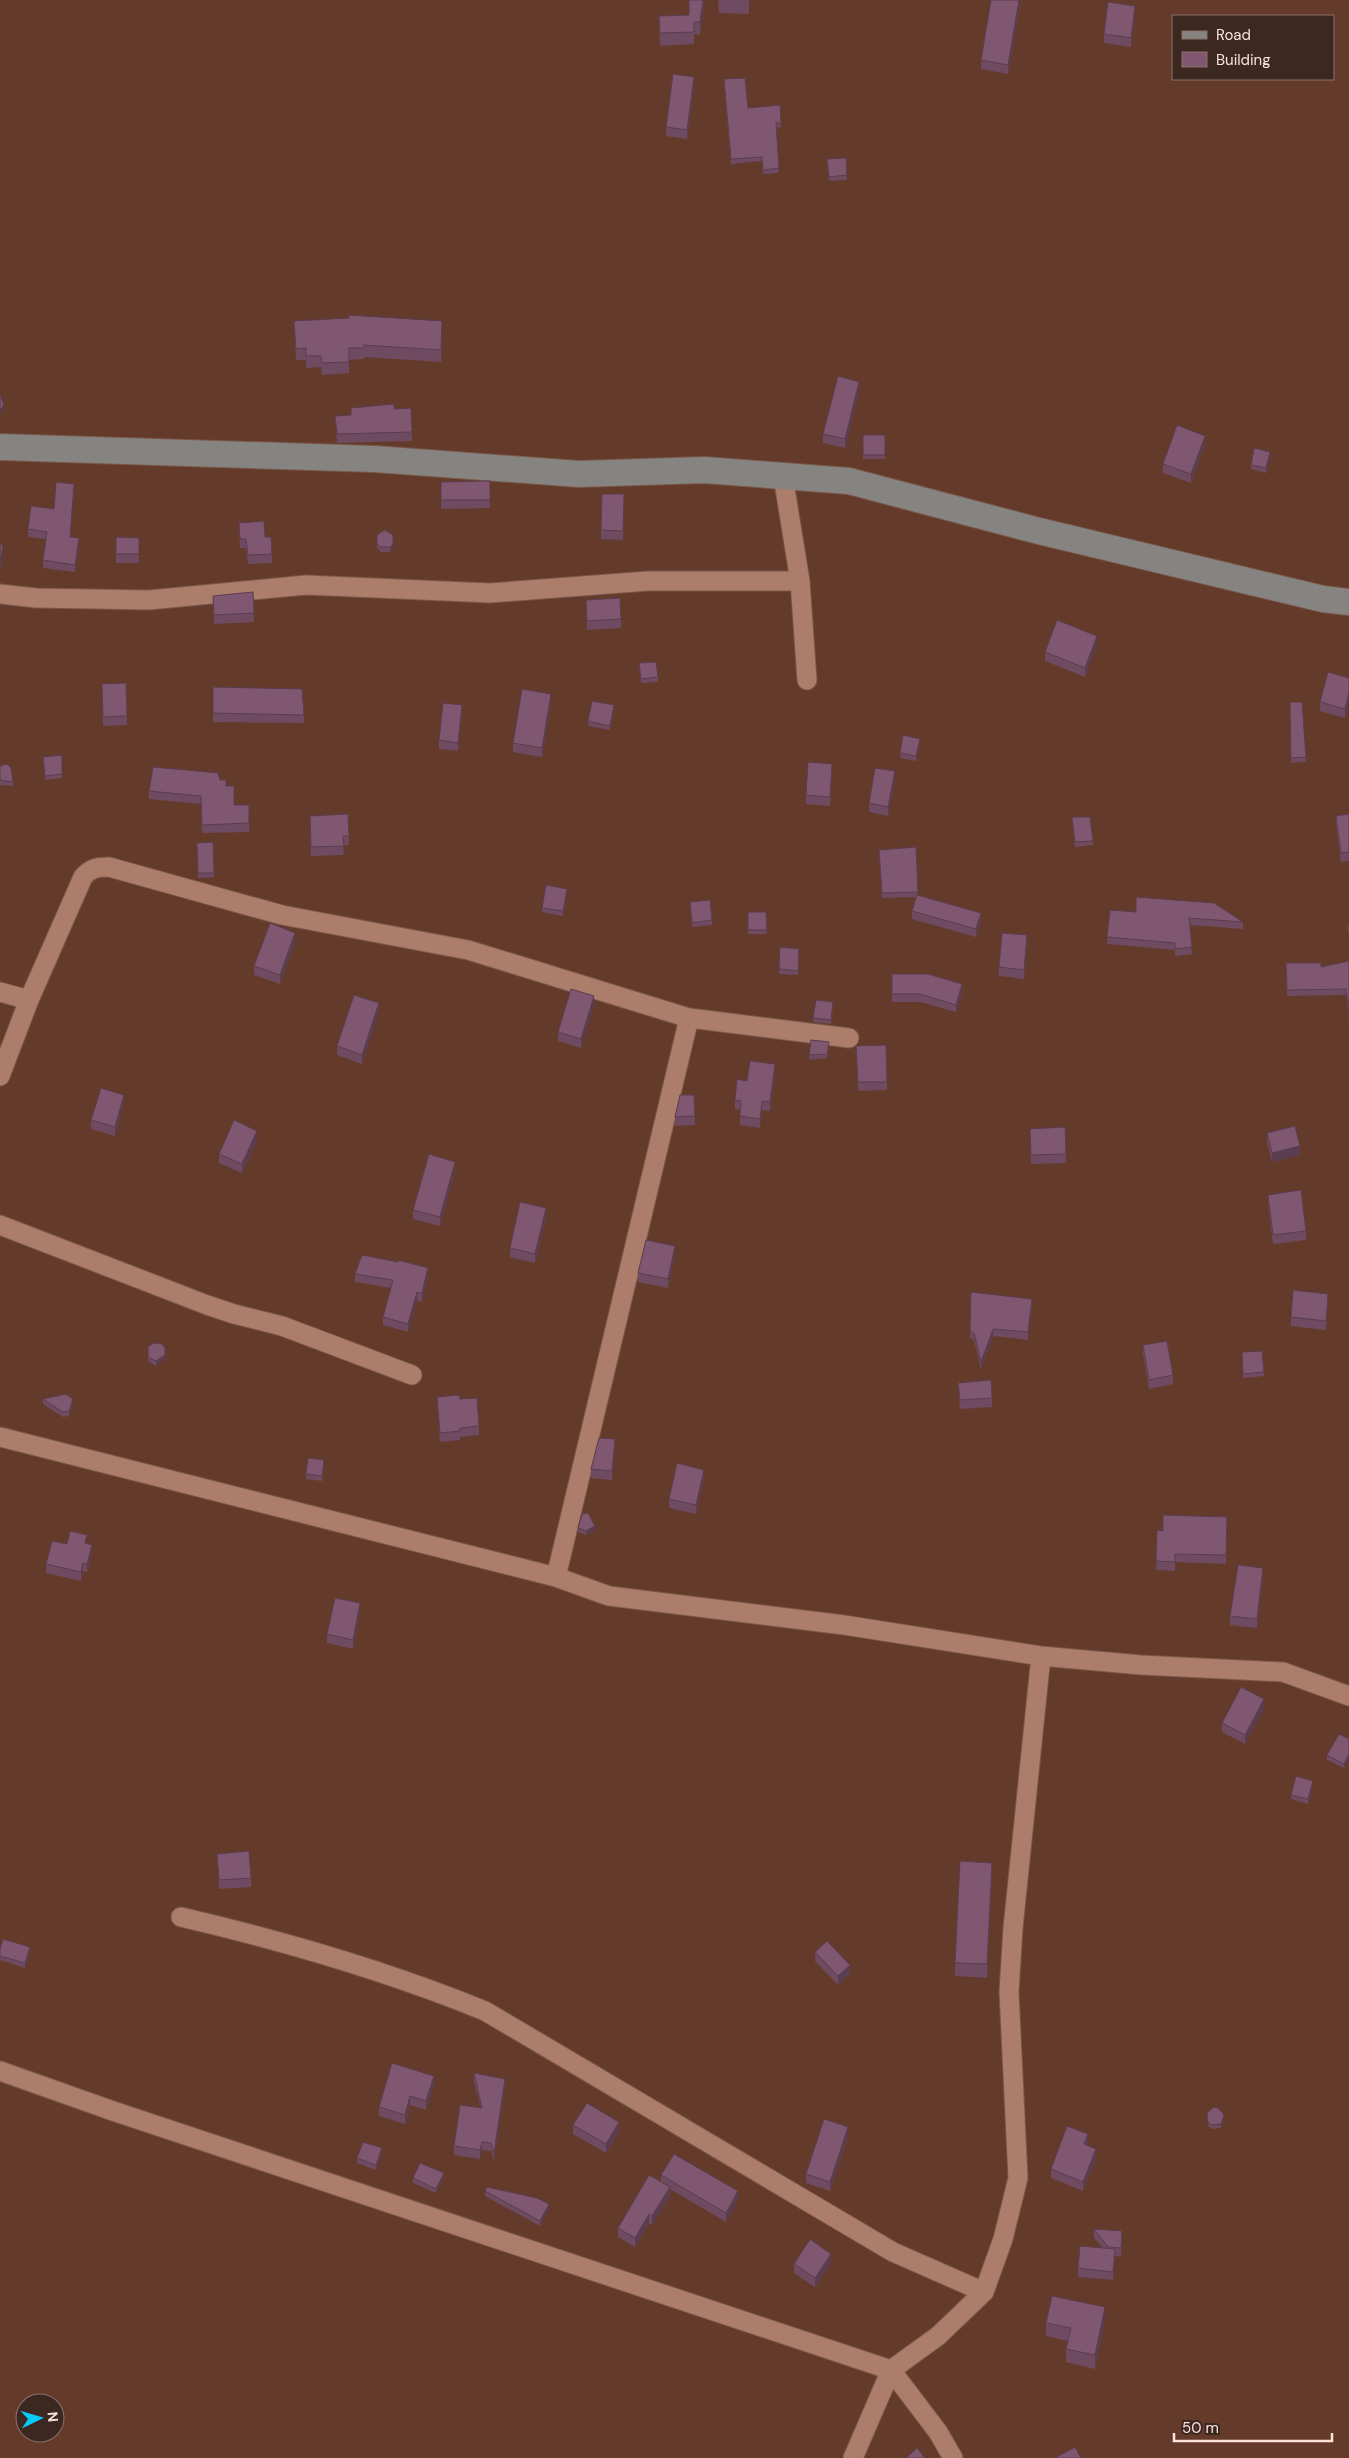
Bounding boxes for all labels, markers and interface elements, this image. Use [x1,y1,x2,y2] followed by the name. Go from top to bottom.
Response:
[1172,15,1334,80] legend
[1216,25,1251,45] text: Road
[1216,50,1271,70] text: Building
[15,2393,65,2443] north arrow
[1174,2410,1332,2442] scale bar
[44,2411,62,2423] text: N
[1182,2418,1219,2438] text: 50 m

